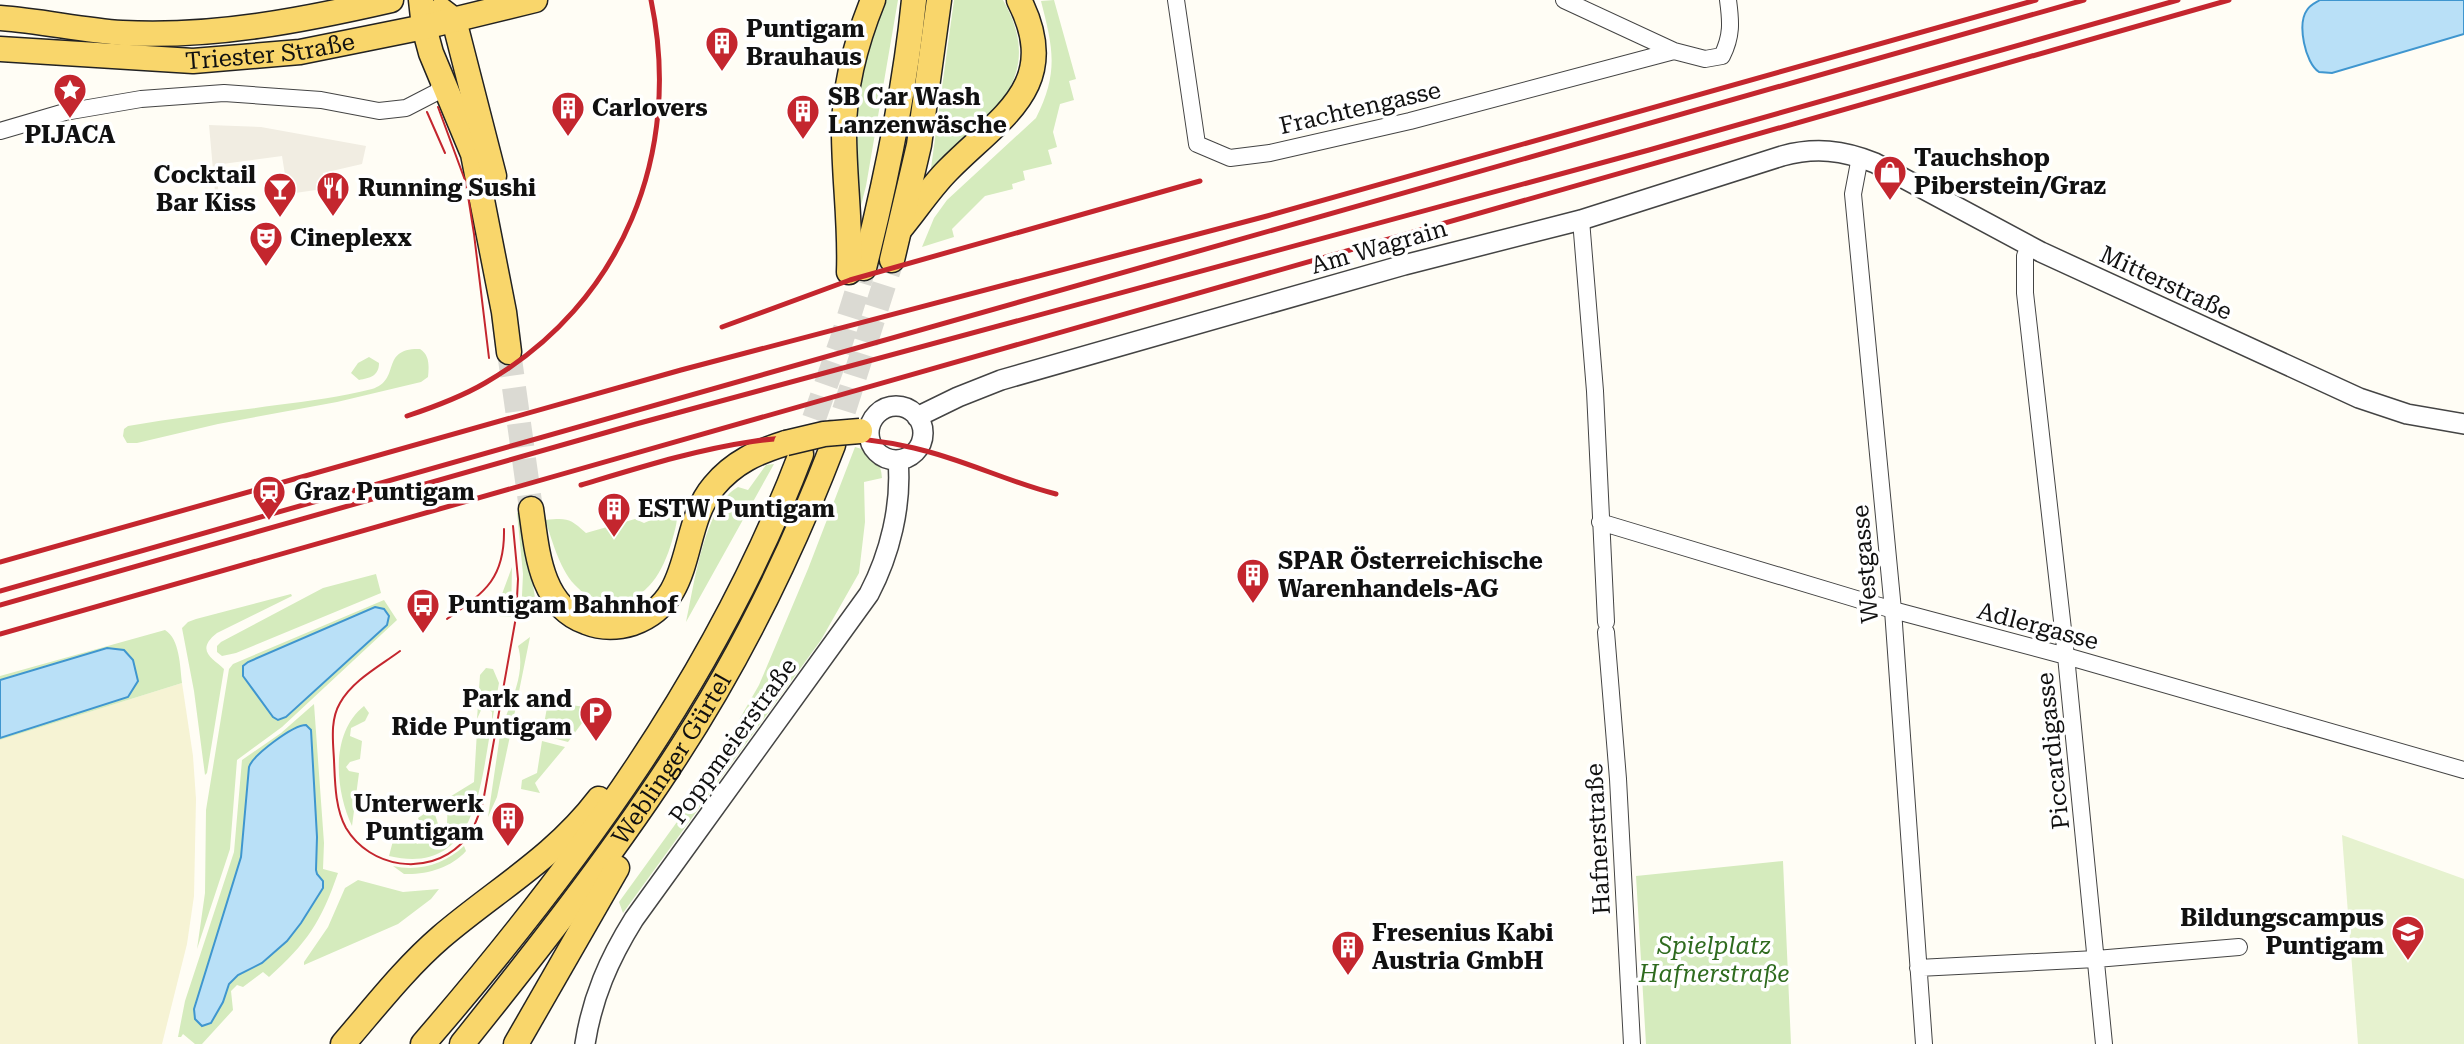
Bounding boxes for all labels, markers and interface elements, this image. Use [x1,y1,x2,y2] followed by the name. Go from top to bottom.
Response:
[746,15,865,71] place label: Puntigam Brauhaus
[703,24,741,73] building icon: Puntigam Brauhaus
[184,27,357,76] street label: Triester Straße
[51,71,89,120] place icon: PIJACA
[1277,76,1443,140] street label: Frachtengasse
[828,83,1007,139] place label: SB Car Wash Lanzenwäsche
[549,89,587,138] building icon: Carlovers
[784,92,822,141] building icon: SB Car Wash Lanzenwäsche
[592,94,708,122] place label: Carlovers
[24,121,116,149] place label: PIJACA
[1914,144,2106,200] place label: Tauchshop Piberstein/Graz
[1871,153,1909,202] shop icon: Tauchshop Piberstein/Graz
[154,161,256,217] place label: Cocktail Bar Kiss
[314,169,352,218] restaurant icon: Running Sushi
[261,170,299,219] bar icon: Cocktail Bar Kiss
[358,174,536,202] place label: Running Sushi
[1308,214,1450,280] street label: Am Wagrain
[247,219,285,268] theatre icon: Cineplexx
[290,224,412,252] place label: Cineplexx
[2095,240,2237,326] street label: Mitterstraße
[250,473,288,522] station icon: Graz Puntigam
[294,478,475,506] place label: Graz Puntigam
[595,490,633,539] building icon: ESTW Puntigam
[638,495,835,523] place label: ESTW Puntigam
[1846,504,1884,624] street label: Westgasse
[1278,545,1543,603] place label: SPAR Österreichische Warenhandels-AG
[1234,556,1272,605] building icon: SPAR Österreichische Warenhandels-AG
[404,586,442,635] bus stop icon: Puntigam Bahnhof
[448,591,678,619] place label: Puntigam Bahnhof
[1974,596,2102,656] street label: Adlergasse
[664,653,802,829] street label: Poppmeierstraße
[606,669,737,850] street label: Weblinger Gürtel
[2031,671,2075,831] street label: Piccardigasse
[391,685,572,741] place label: Park and Ride Puntigam
[577,694,615,743] parking icon: Park and Ride Puntigam
[1580,763,1616,915] street label: Hafnerstraße
[353,790,484,846] place label: Unterwerk Puntigam
[489,799,527,848] building icon: Unterwerk Puntigam
[2180,904,2384,960] place label: Bildungscampus Puntigam
[2389,913,2427,962] school or university icon: Bildungscampus Puntigam
[1372,919,1554,975] place label: Fresenius Kabi Austria GmbH
[1329,928,1367,977] building icon: Fresenius Kabi Austria GmbH
[1638,932,1789,988] park label: Spielplatz Hafnerstraße

